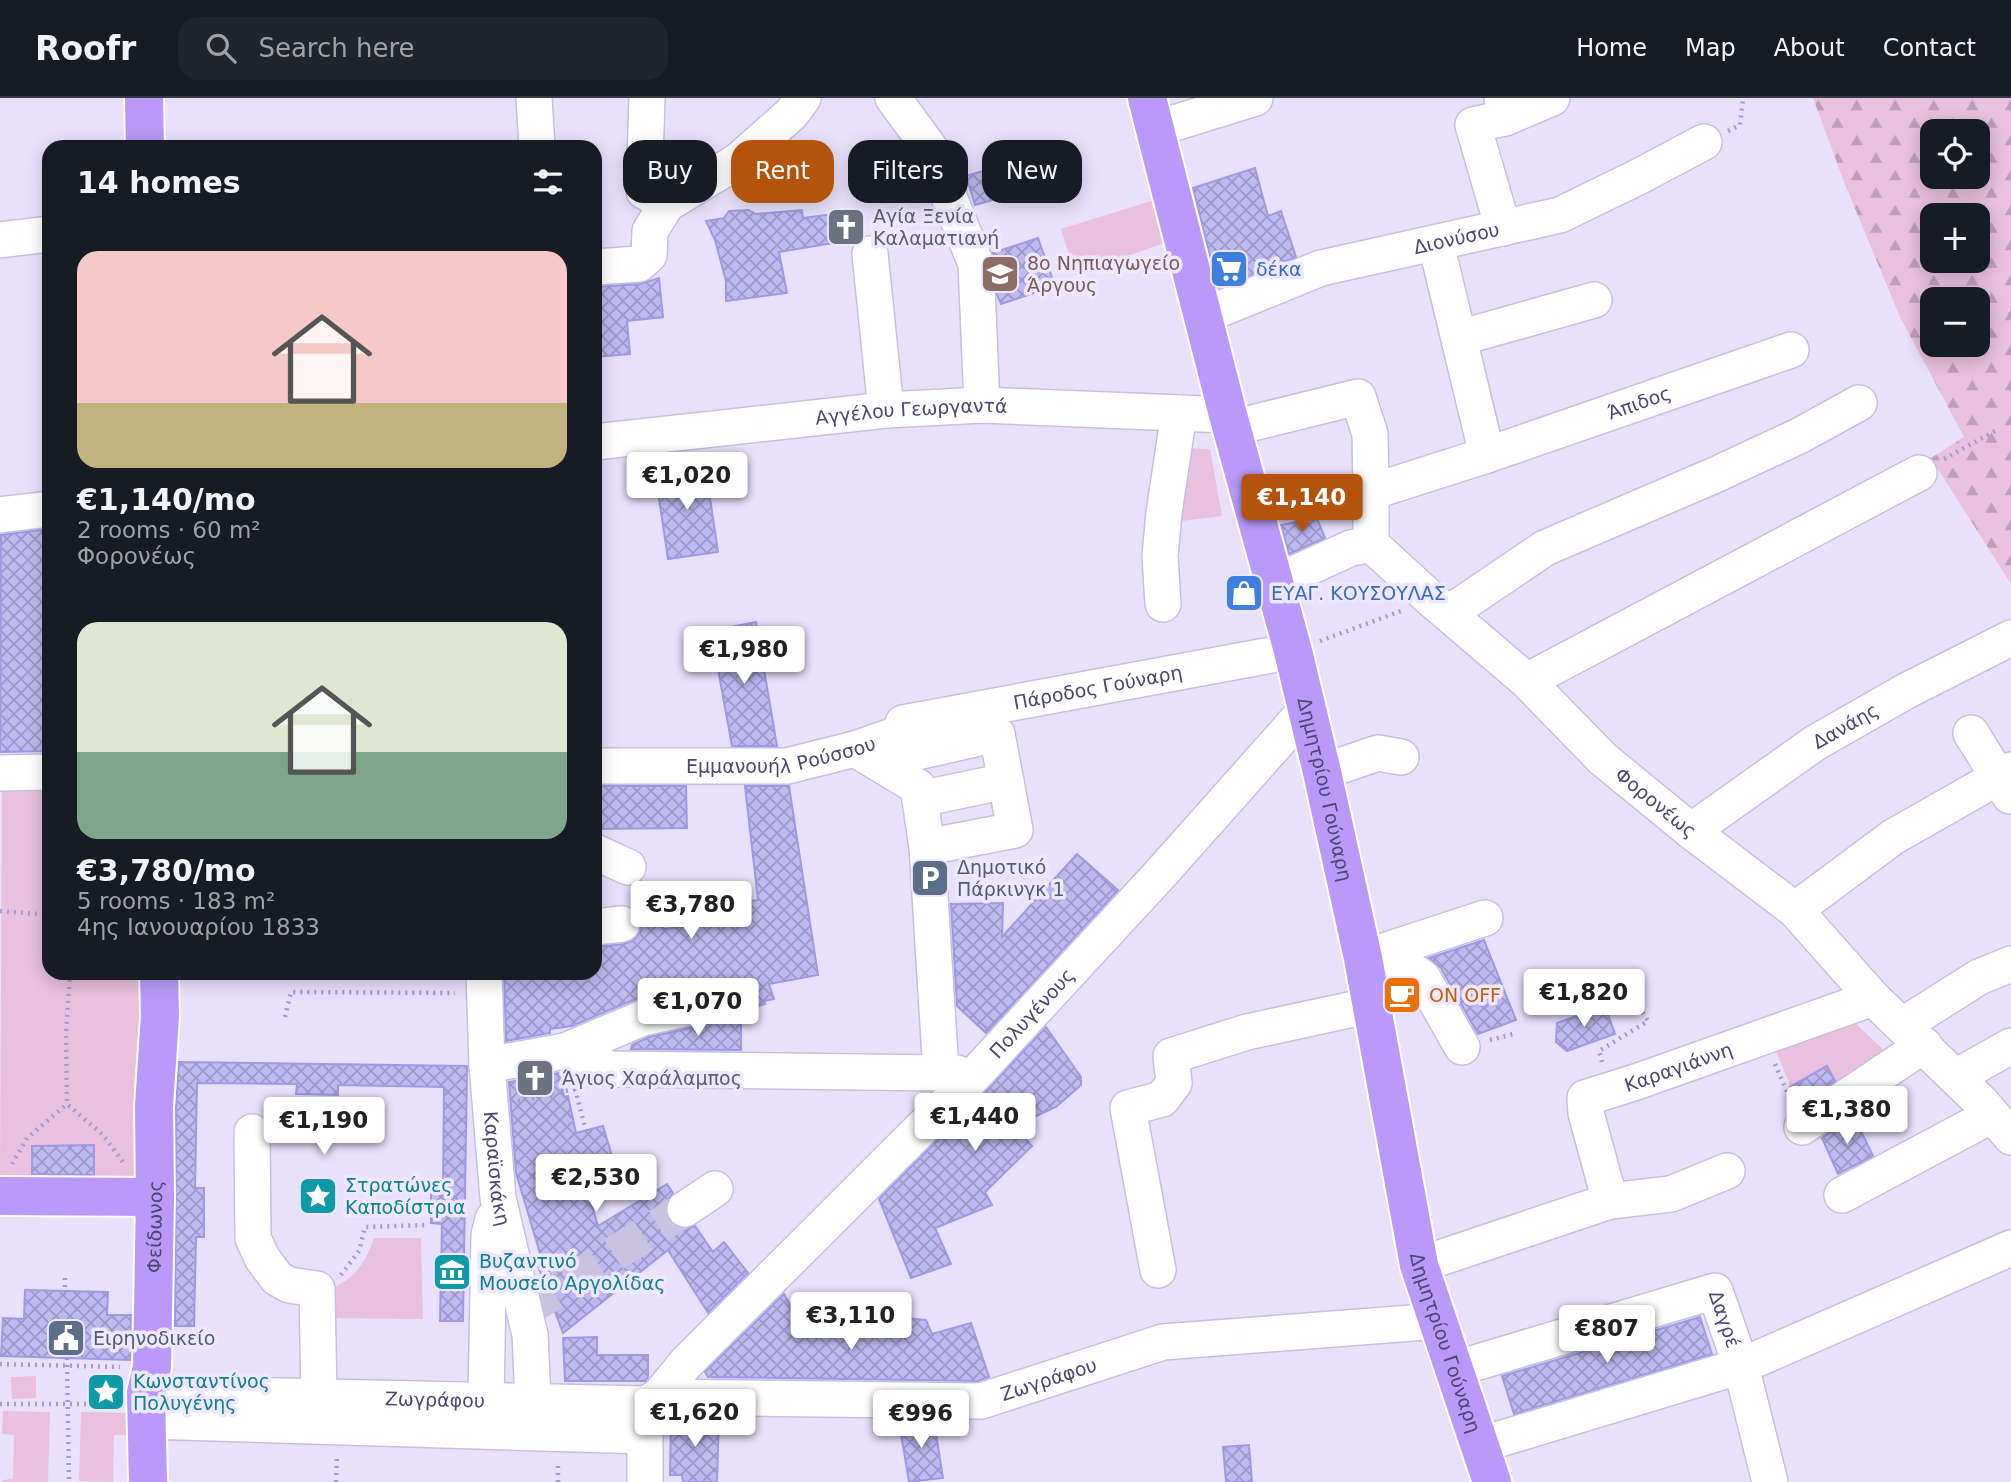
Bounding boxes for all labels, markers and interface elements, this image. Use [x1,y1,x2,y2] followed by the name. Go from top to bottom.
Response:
[178,17,668,80] search box
[35,29,136,68] text: Roofr
[202,29,240,67] icon: search
[258,33,415,63] text: Search here
[1576,34,1647,62] text: Home
[1685,34,1736,62] text: Map
[1774,34,1845,62] text: About
[1883,34,1976,62] text: Contact
[1920,119,1990,357] map controls
[1920,119,1990,189] button: locate
[623,140,717,203] chip: Buy
[731,140,834,203] chip: Rent
[848,140,968,203] chip: Filters
[982,140,1082,203] chip: New
[529,163,567,201] icon: filters
[77,165,241,200] text: 14 homes
[1920,203,1990,273] button: +
[873,205,999,249] place label: Αγία Ξενία Καλαματιανή
[825,206,867,248] church icon: Αγία Ξενία Καλαματιανή
[1411,218,1501,258] street label: Διονύσου
[1208,248,1250,290] supermarket icon: δέκα
[1027,252,1180,296] place label: 8ο Νηπιαγωγείο Άργους
[979,253,1021,295] school or university icon: 8ο Νηπιαγωγείο Άργους
[1256,258,1302,280] place label: δέκα
[1920,287,1990,357] button: −
[259,296,385,422] icon: home
[1605,381,1674,424] street label: Άπιδος
[814,394,1008,429] street label: Αγγέλου Γεωργαντά
[630,452,744,512] pin: €1,020
[643,462,731,488] text: €1,020
[1245,474,1359,534] pin: €1,140
[77,482,256,517] text: €1,140/mo
[1258,484,1346,510] text: €1,140
[77,517,261,543] text: 2 rooms · 60 m²
[77,543,196,569] text: Φορονέως
[1223,572,1265,614] shop icon: ΕΥΑΓ. ΚΟΥΣΟΥΛΑΣ
[1271,582,1446,604] place label: ΕΥΑΓ. ΚΟΥΣΟΥΛΑΣ
[687,626,801,686] pin: €1,980
[700,636,788,662] text: €1,980
[1011,661,1184,713] street label: Πάροδος Γούναρη
[259,667,385,793] icon: home
[1293,695,1357,883] street label: Δημητρίου Γούναρη
[1809,698,1882,753] street label: Δανάης
[686,732,878,777] street label: Εμμανουήλ Ρούσσου
[1611,763,1701,842] street label: Φορονέως
[77,853,256,888] text: €3,780/mo
[957,856,1065,900] place label: Δημοτικό Πάρκινγκ 1
[909,857,951,899] parking icon: Δημοτικό Πάρκινγκ 1
[634,882,748,941] pin: €3,780
[77,888,275,914] text: 5 rooms · 183 m²
[647,891,735,917] text: €3,780
[77,914,320,940] text: 4ης Ιανουαρίου 1833
[985,964,1078,1062] street label: Πολυγένους
[1527,970,1641,1029] pin: €1,820
[1381,974,1423,1016] cafe icon: ON OFF
[641,978,755,1038] pin: €1,070
[1540,979,1628,1005] text: €1,820
[1429,984,1501,1006] place label: ON OFF
[654,988,742,1014] text: €1,070
[1622,1038,1735,1096] street label: Καραγιάννη
[514,1057,556,1099] church icon: Άγιος Χαράλαμπος
[562,1067,742,1089] place label: Άγιος Χαράλαμπος
[1790,1086,1904,1146] pin: €1,380
[918,1094,1032,1153] pin: €1,440
[1803,1096,1891,1122] text: €1,380
[267,1098,381,1157] pin: €1,190
[931,1103,1019,1129] text: €1,440
[280,1107,368,1133] text: €1,190
[480,1110,515,1228] street label: Καραϊσκάκη
[539,1154,653,1214] pin: €2,530
[552,1164,640,1190] text: €2,530
[345,1174,466,1218] place label: Στρατώνες Καποδίστρια
[297,1175,339,1217] place icon: Στρατώνες Καποδίστρια
[143,1180,166,1273] street label: Φείδωνος
[479,1250,665,1294] place label: Βυζαντινό Μουσείο Αργολίδας
[431,1251,473,1293] museum icon: Βυζαντινό Μουσείο Αργολίδας
[1406,1251,1486,1436] street label: Δημητρίου Γούναρη
[1705,1287,1745,1350] street label: Δαγρέ
[794,1292,908,1352] pin: €3,110
[807,1302,895,1328] text: €3,110
[1566,1306,1648,1365] pin: €807
[1575,1315,1639,1341] text: €807
[45,1317,87,1359] public building icon: Ειρηνοδικείο
[93,1327,215,1349] place label: Ειρηνοδικείο
[998,1353,1100,1405] street label: Ζωγράφου
[133,1370,270,1414] place label: Κωνσταντίνος Πολυγένης
[85,1371,127,1413] place icon: Κωνσταντίνος Πολυγένης
[385,1387,485,1411] street label: Ζωγράφου
[638,1390,752,1449] pin: €1,620
[880,1390,962,1450] pin: €996
[651,1399,739,1425] text: €1,620
[889,1400,953,1426] text: €996

